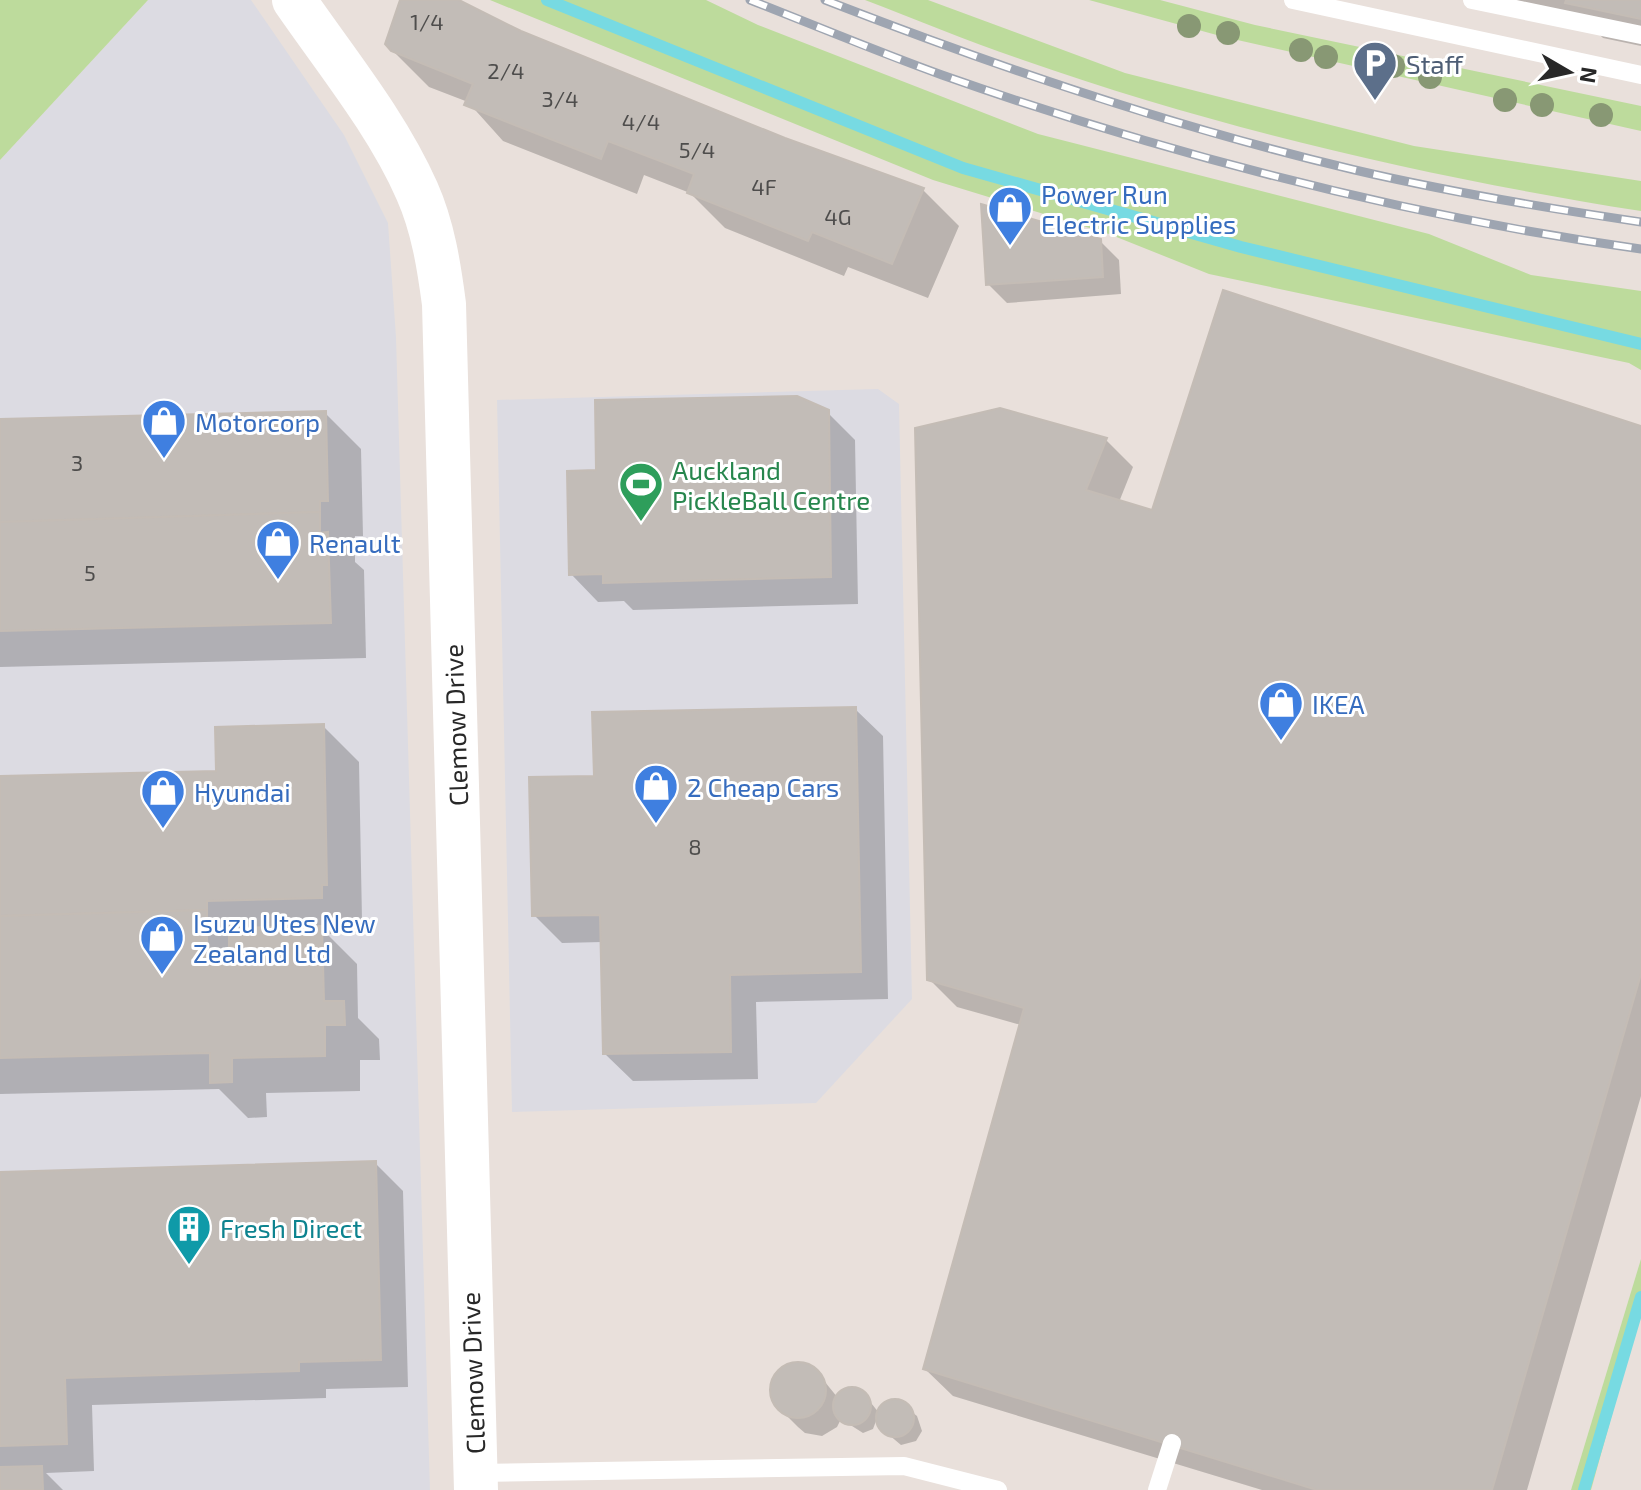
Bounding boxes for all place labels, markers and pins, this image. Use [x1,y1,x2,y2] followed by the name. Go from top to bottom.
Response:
[1351,39,1399,102] parking icon: Staff
[1406,48,1464,79] place label: Staff
[1041,178,1236,239] place label: Power Run Electric Supplies
[986,184,1034,247] shop icon: Power Run Electric Supplies
[140,397,188,460] shop icon: Motorcorp
[195,406,320,437] place label: Motorcorp
[672,454,870,515] place label: Auckland PickleBall Centre
[617,460,665,523] sports icon: Auckland PickleBall Centre
[254,518,302,581] shop icon: Renault
[309,527,401,558] place label: Renault
[1257,679,1305,742] shop icon: IKEA
[1312,688,1365,719] place label: IKEA
[632,762,680,825] shop icon: 2 Cheap Cars
[139,767,187,830] shop icon: Hyundai
[687,771,839,802] place label: 2 Cheap Cars
[194,776,291,807] place label: Hyundai
[193,907,376,968] place label: Isuzu Utes New Zealand Ltd
[138,913,186,976] shop icon: Isuzu Utes New Zealand Ltd
[165,1203,213,1266] building icon: Fresh Direct
[220,1212,362,1243] place label: Fresh Direct

